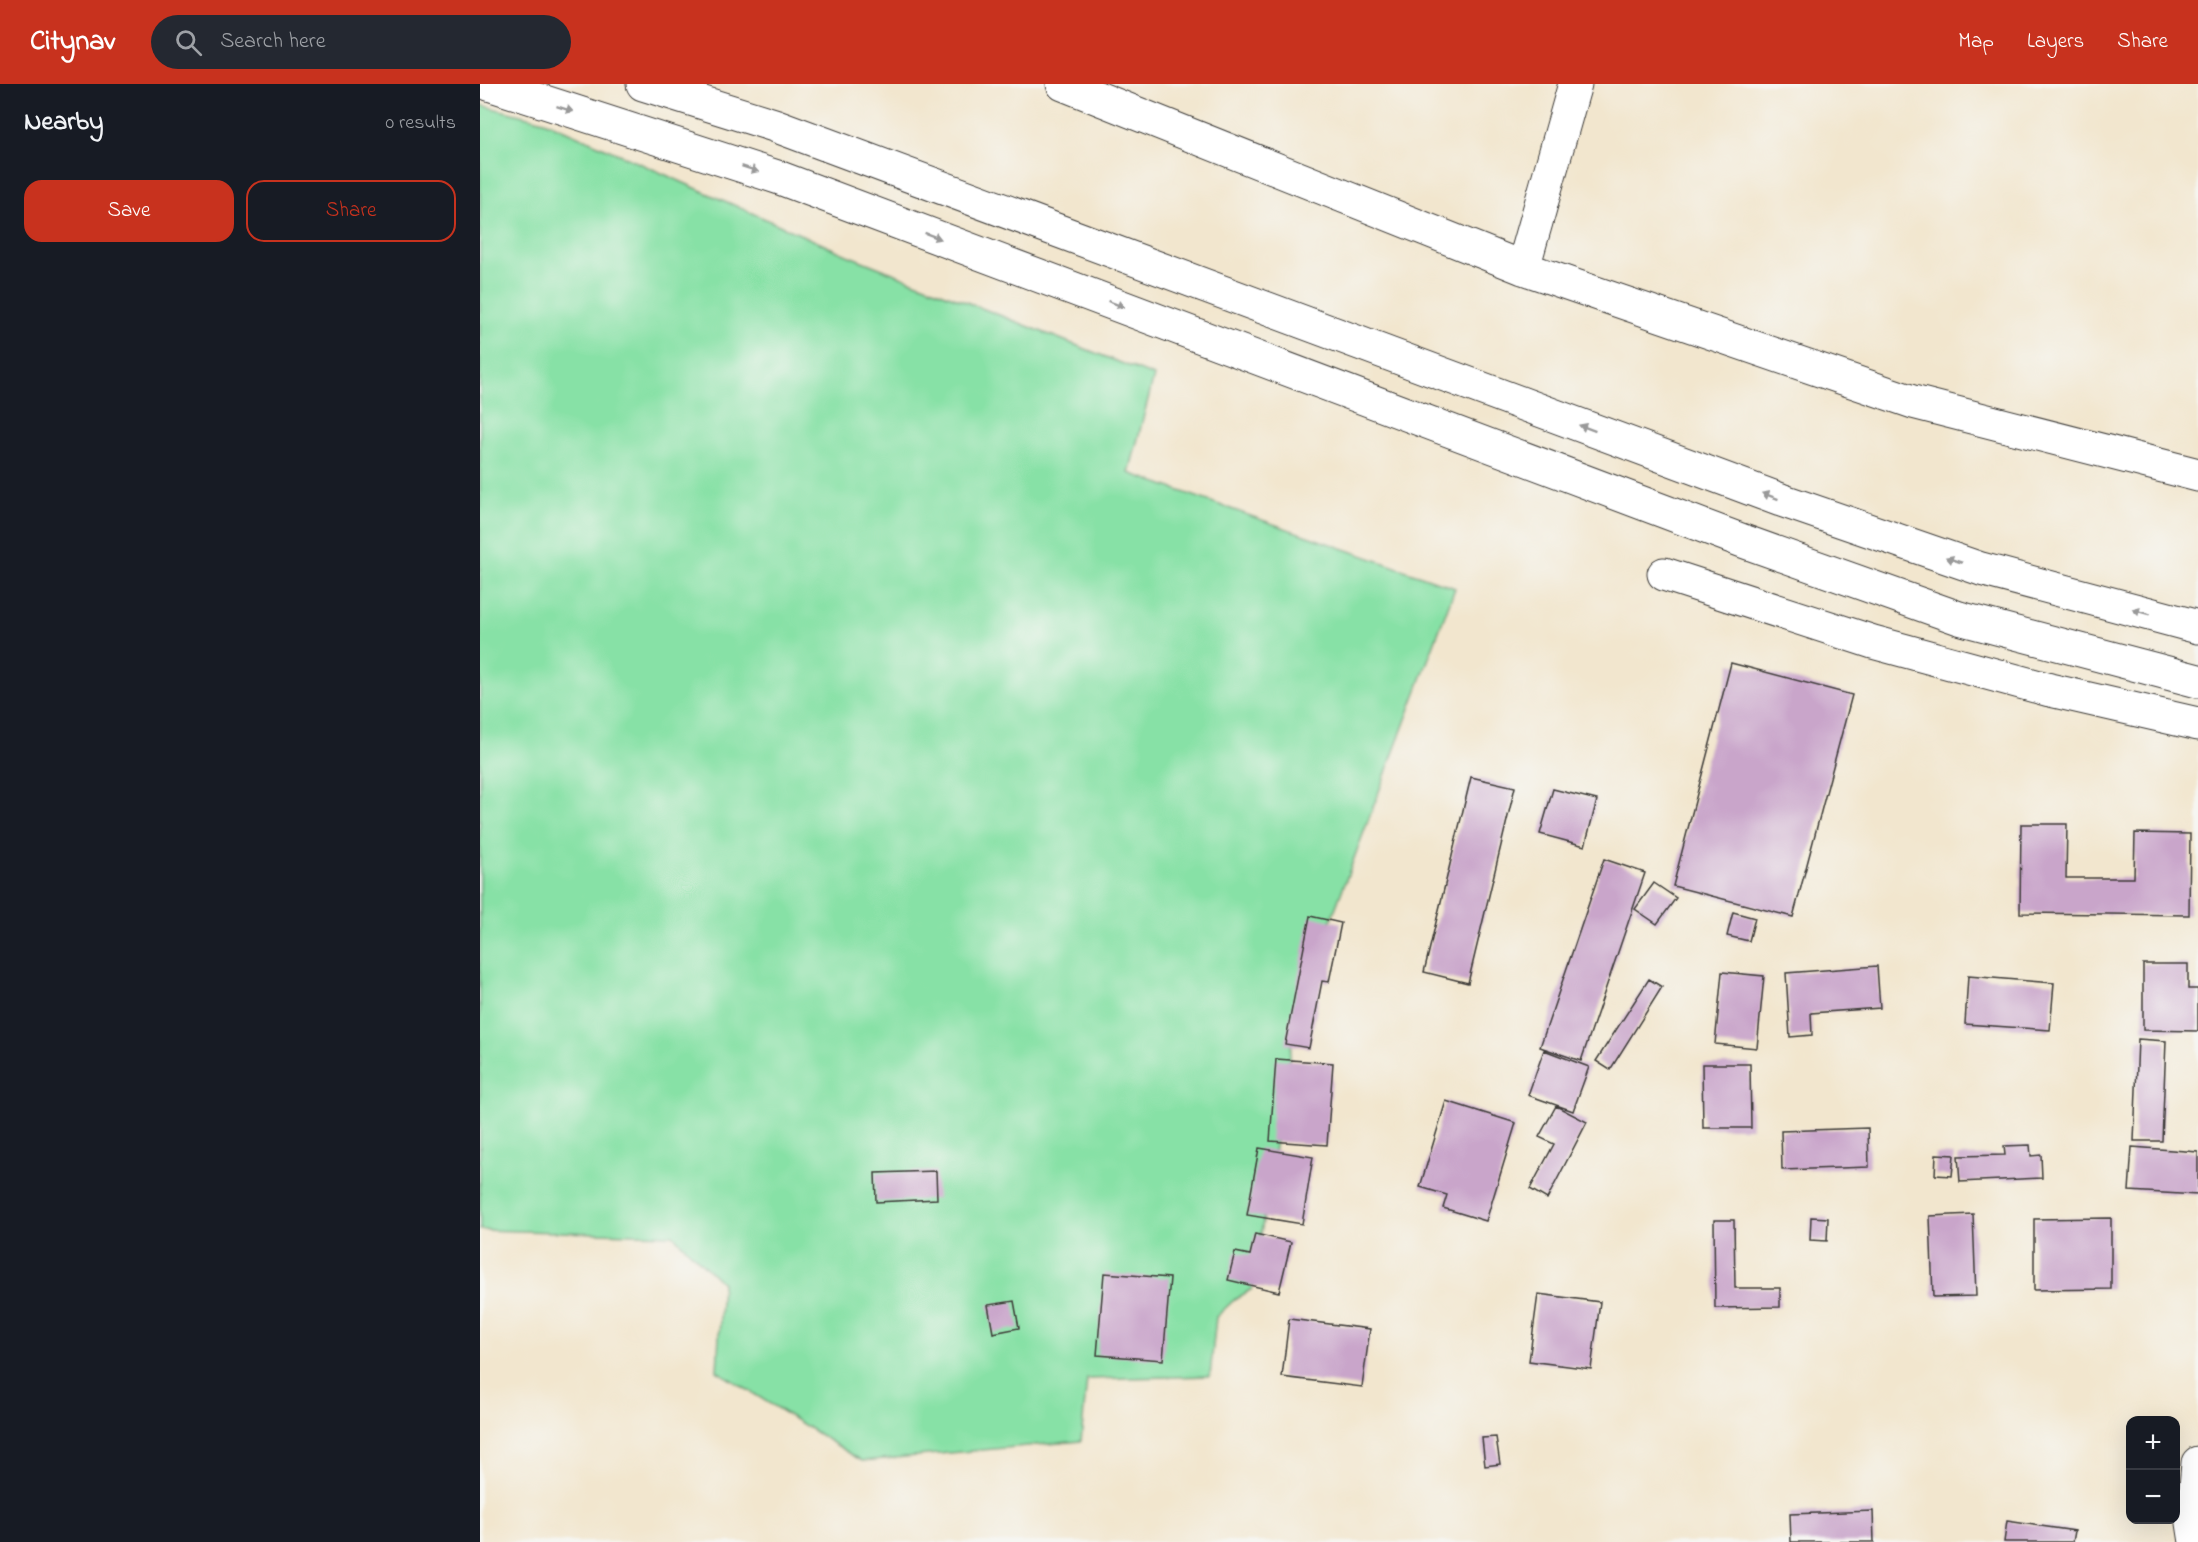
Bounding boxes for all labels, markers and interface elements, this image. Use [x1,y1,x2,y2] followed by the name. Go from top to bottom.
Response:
[151,15,571,69] search box
[30,22,115,63] text: Citynav
[172,26,205,59] icon: search
[220,26,326,58] text: Search here
[1958,27,1994,57] text: Map
[2027,27,2084,57] text: Layers
[2117,27,2168,57] text: Share
[24,104,103,142] text: Nearby
[556,104,574,114] one-way arrow
[385,109,456,138] text: 0 results
[741,165,759,174] one-way arrow
[24,180,234,242] button: Save
[246,180,456,242] button: Share
[925,231,943,241] one-way arrow
[1107,300,1125,310] one-way arrow
[1578,423,1596,432] one-way arrow
[1760,490,1778,500] one-way arrow
[1945,554,1963,564] one-way arrow
[2132,607,2151,617] one-way arrow
[2126,1416,2180,1524] map controls
[2126,1416,2180,1470] button: +
[2126,1470,2180,1524] button: −

